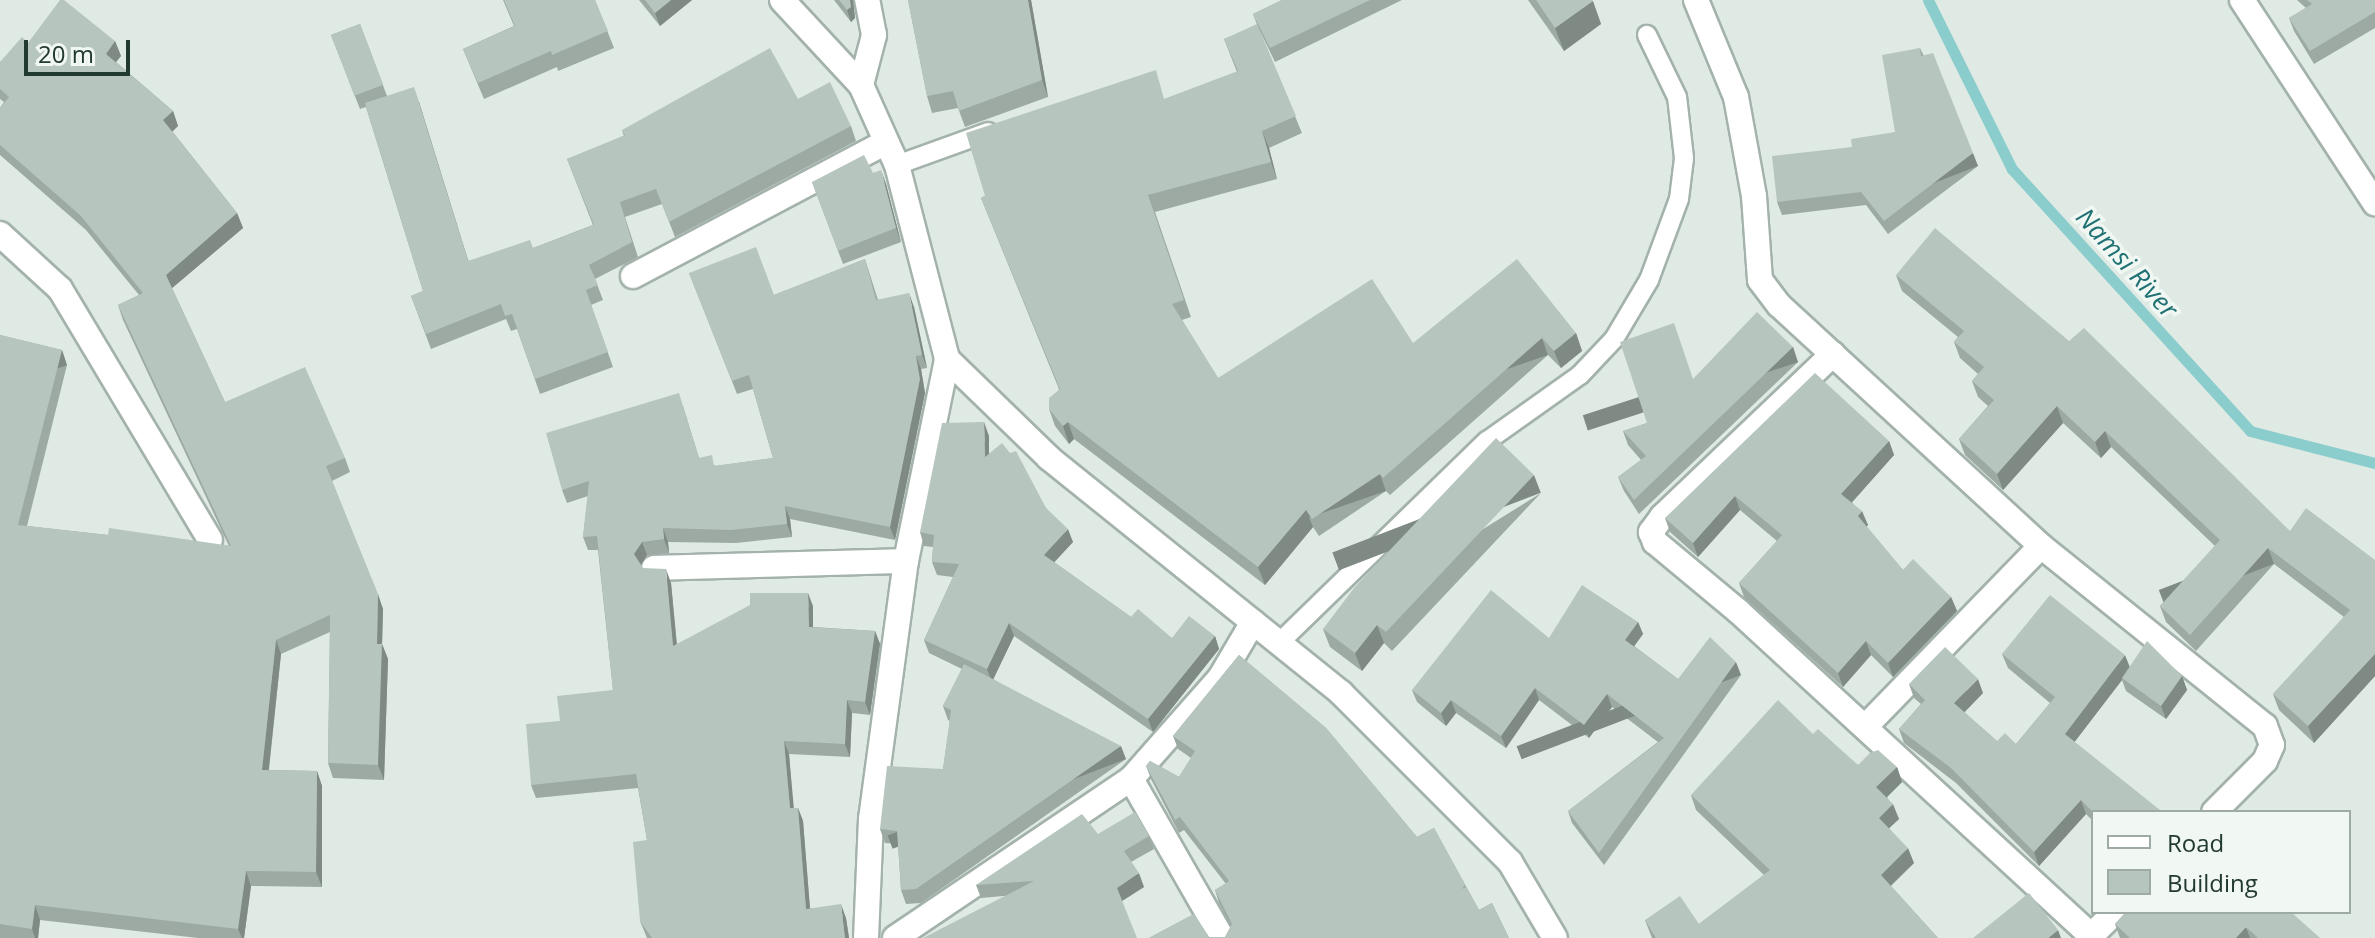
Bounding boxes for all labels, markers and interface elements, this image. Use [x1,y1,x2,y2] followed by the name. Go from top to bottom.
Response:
[28,24,134,74] scale bar
[38,37,94,70] text: 20 m
[2070,202,2184,324] water label: Namsi River
[2091,810,2351,914] legend
[2167,826,2224,859] text: Road
[2167,866,2258,899] text: Building

